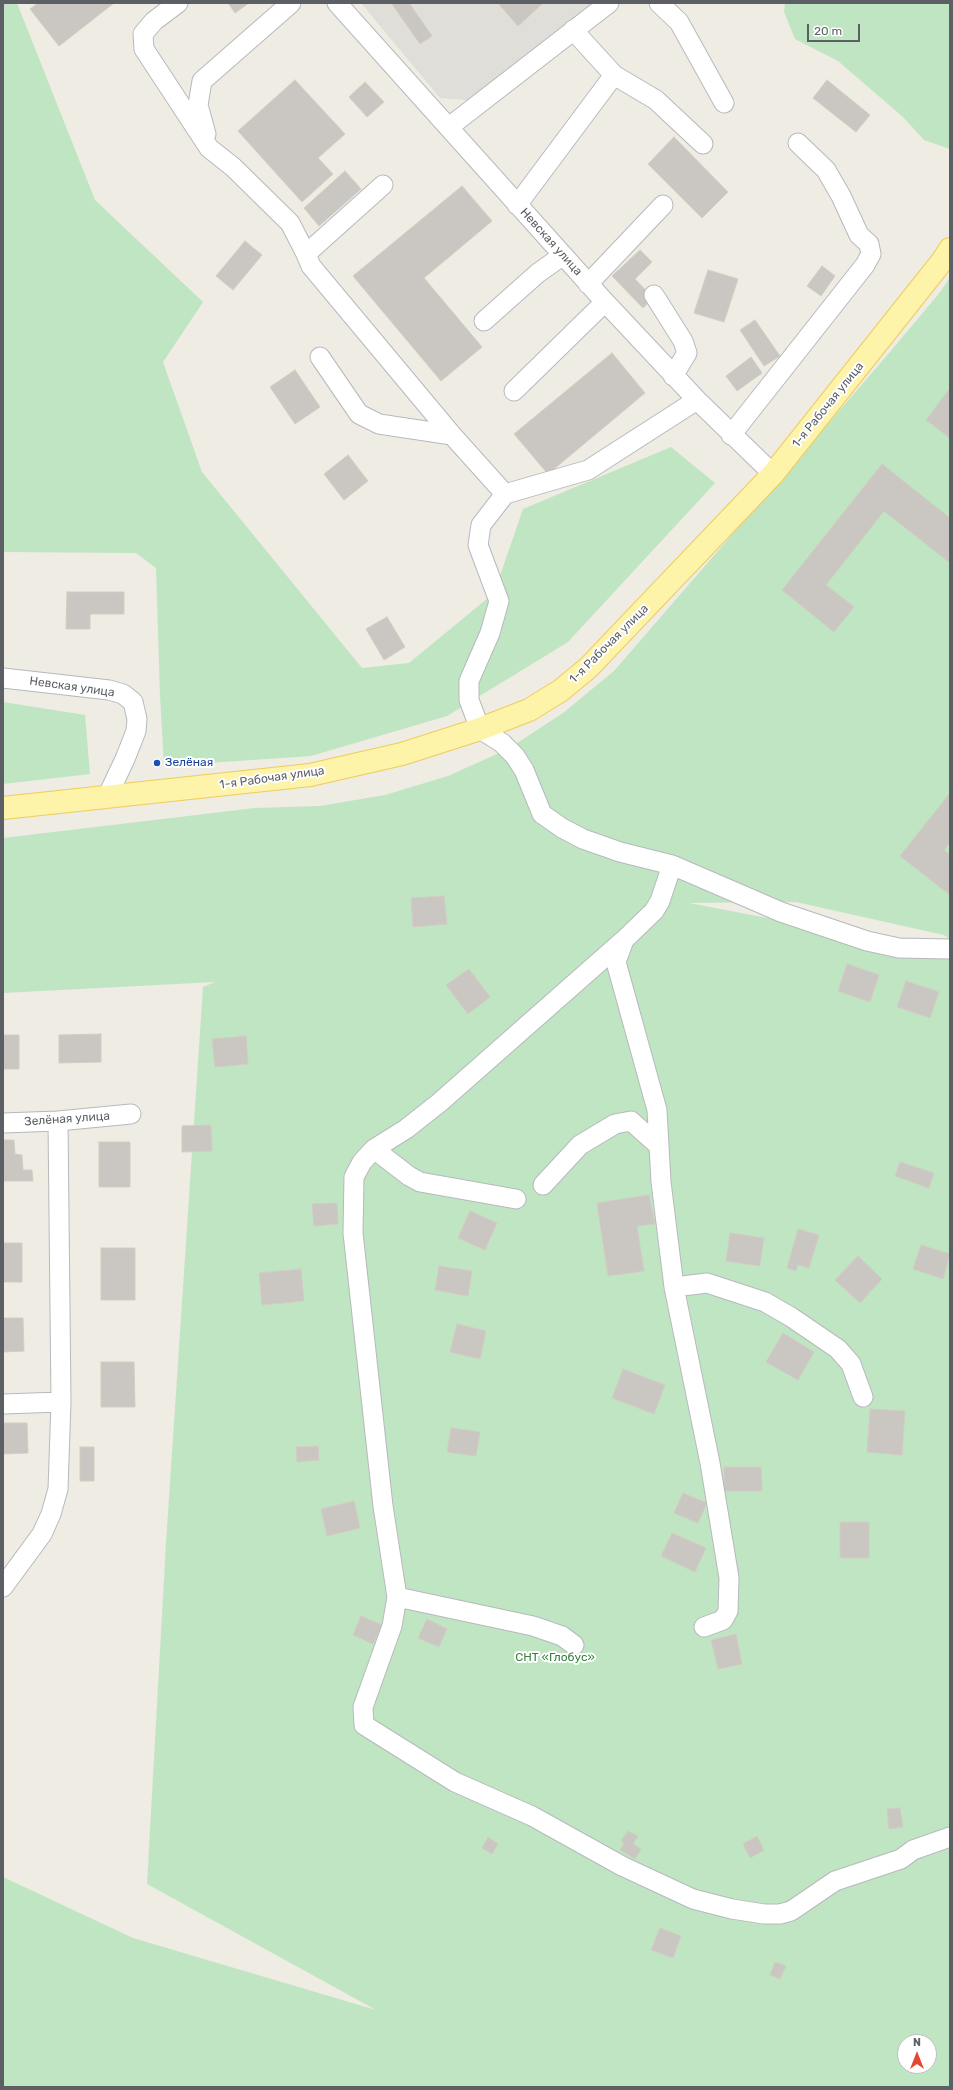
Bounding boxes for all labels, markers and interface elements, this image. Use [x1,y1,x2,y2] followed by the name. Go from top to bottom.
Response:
[809,16,862,42] scale bar
[814,24,842,38] text: 20 m
[517,205,585,279] street label: Невская улица
[789,359,867,451] street label: 1-я Рабочая улица
[566,601,652,687] street label: 1-я Рабочая улица
[29,674,115,700] street label: Невская улица
[165,756,213,770] place label: Зелёная
[152,758,162,768] marker: Зелёная
[219,764,325,792] street label: 1-я Рабочая улица
[24,1109,110,1129] street label: Зелёная улица
[515,1651,595,1665] park label: СНТ «Глобус»
[897,2034,937,2074] north arrow
[913,2036,921,2049] text: N

